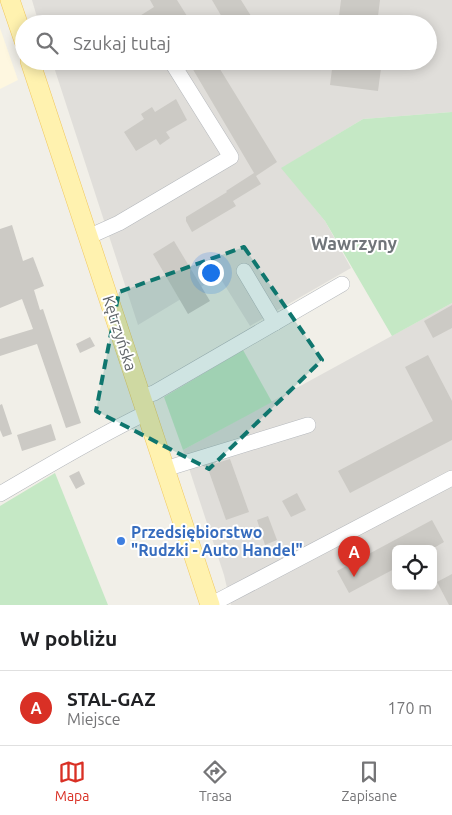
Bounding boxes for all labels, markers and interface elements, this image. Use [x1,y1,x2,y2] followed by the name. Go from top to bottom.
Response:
[15,15,437,70] search box
[33,29,61,57] icon: search
[73,32,171,54] text: Szukaj tutaj
[311,233,398,253] district label: Wawrzyny
[198,260,224,286] your location
[99,293,141,373] street label: Kętrzyńska
[131,523,303,559] place label: Przedsiębiorstwo "Rudzki - Auto Handel"
[115,535,127,547] marker: Przedsiębiorstwo "Rudzki - Auto Handel"
[338,536,370,577] pin: A
[392,545,437,590] map controls
[392,545,437,590] button: locate
[20,626,117,650] text: W pobliżu
[67,688,156,710] text: STAL-GAZ
[30,699,42,717] text: A
[387,699,432,717] text: 170 m
[67,710,121,728] text: Miejsce
[55,758,89,804] tab: Mapa
[199,758,232,804] tab: Trasa
[342,758,397,804] tab: Zapisane

